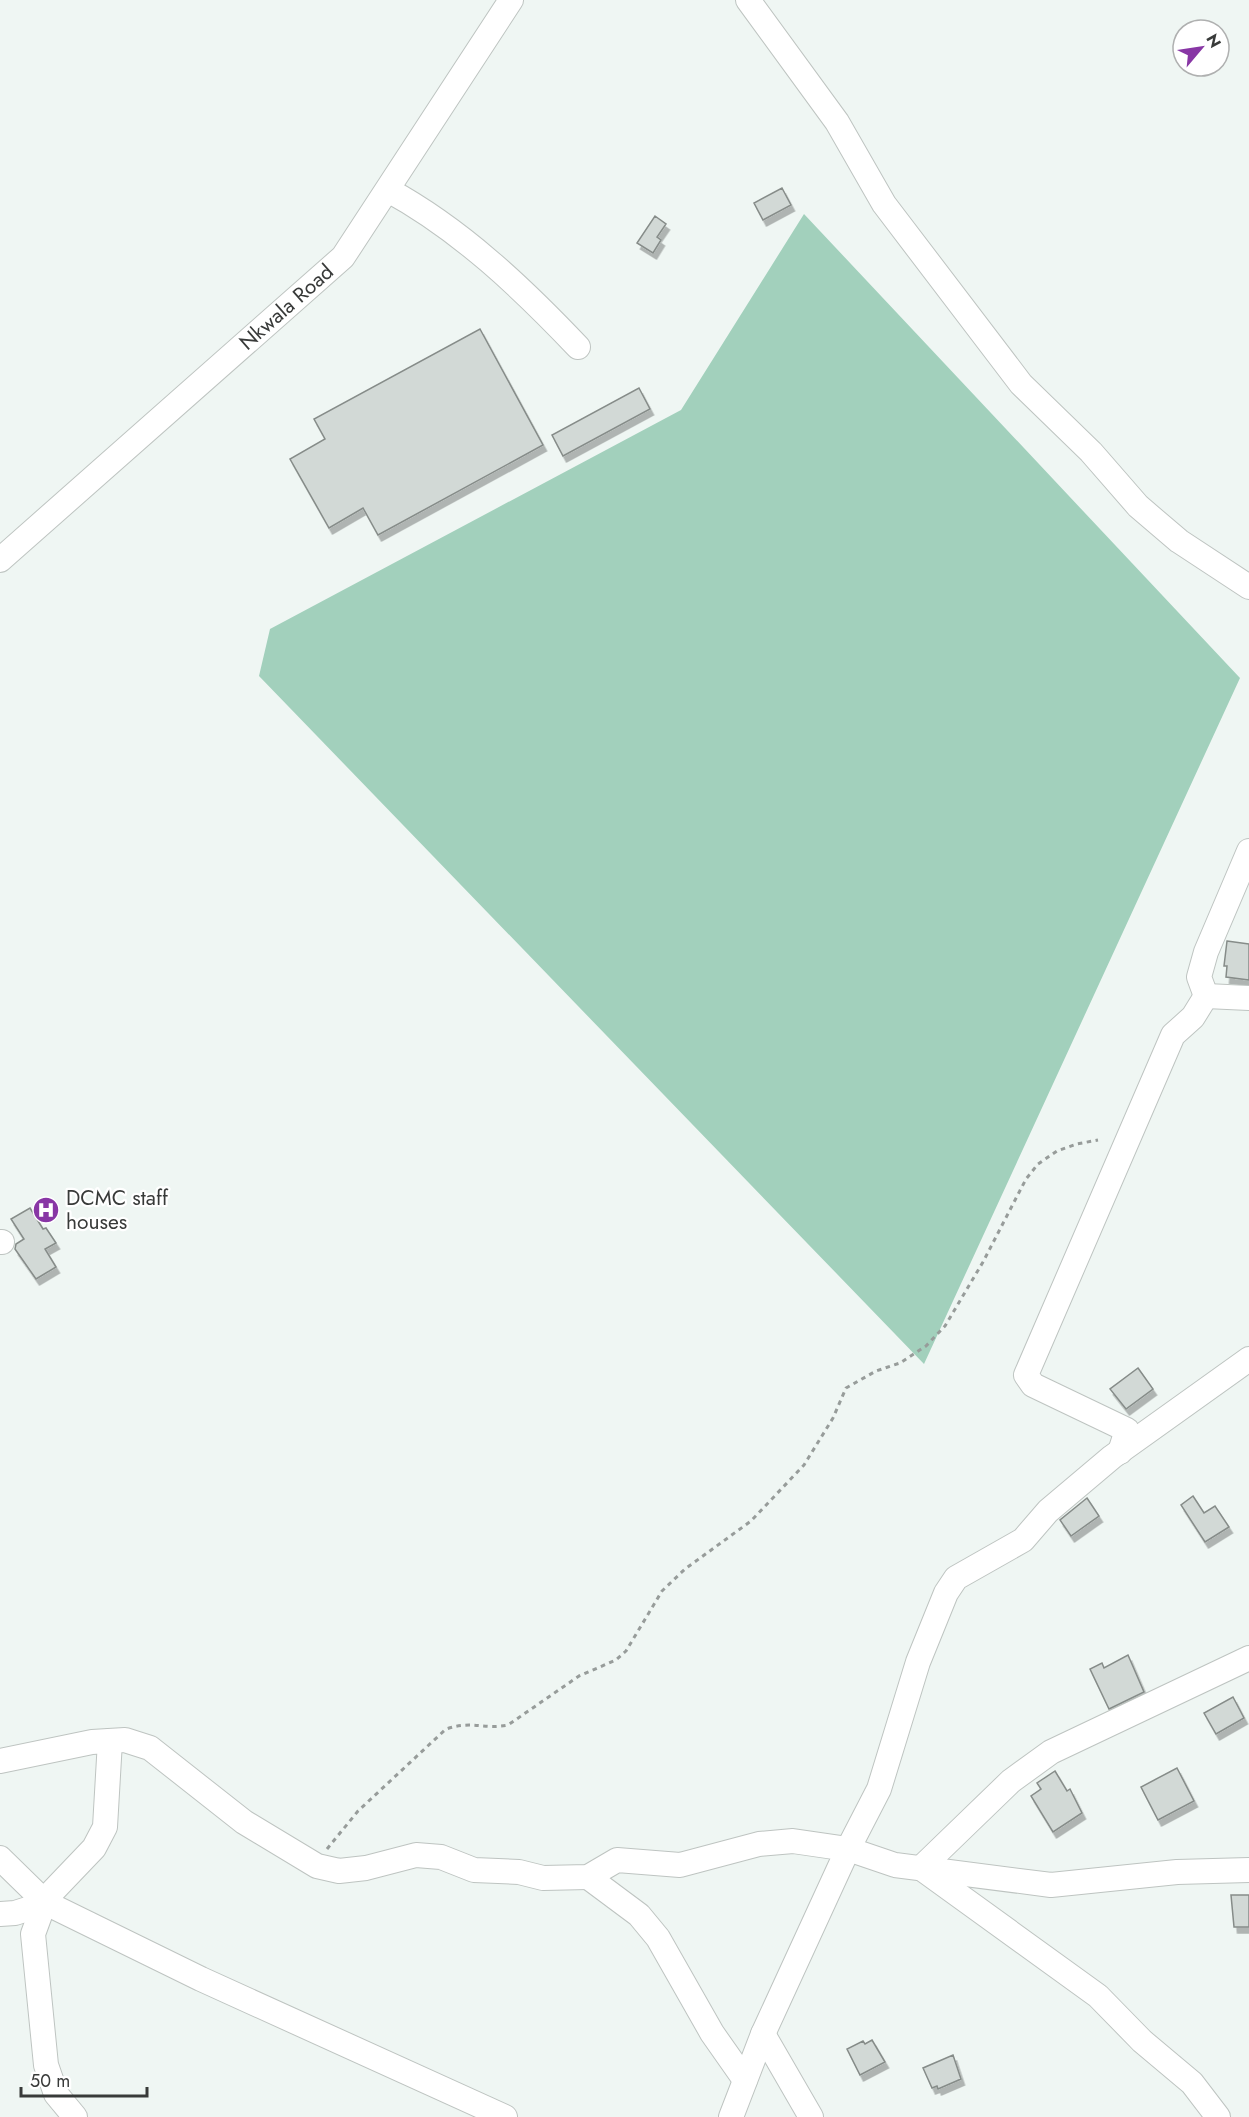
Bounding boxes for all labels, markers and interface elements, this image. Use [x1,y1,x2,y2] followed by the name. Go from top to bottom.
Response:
[1171,18,1231,78] north arrow
[1201,30,1227,52] text: N
[233,257,340,357] street label: Nkwala Road
[66,1183,169,1237] place label: DCMC staff houses
[31,1195,61,1225] hospital icon: DCMC staff houses
[21,2060,147,2098] scale bar
[30,2068,70,2094] text: 50 m

